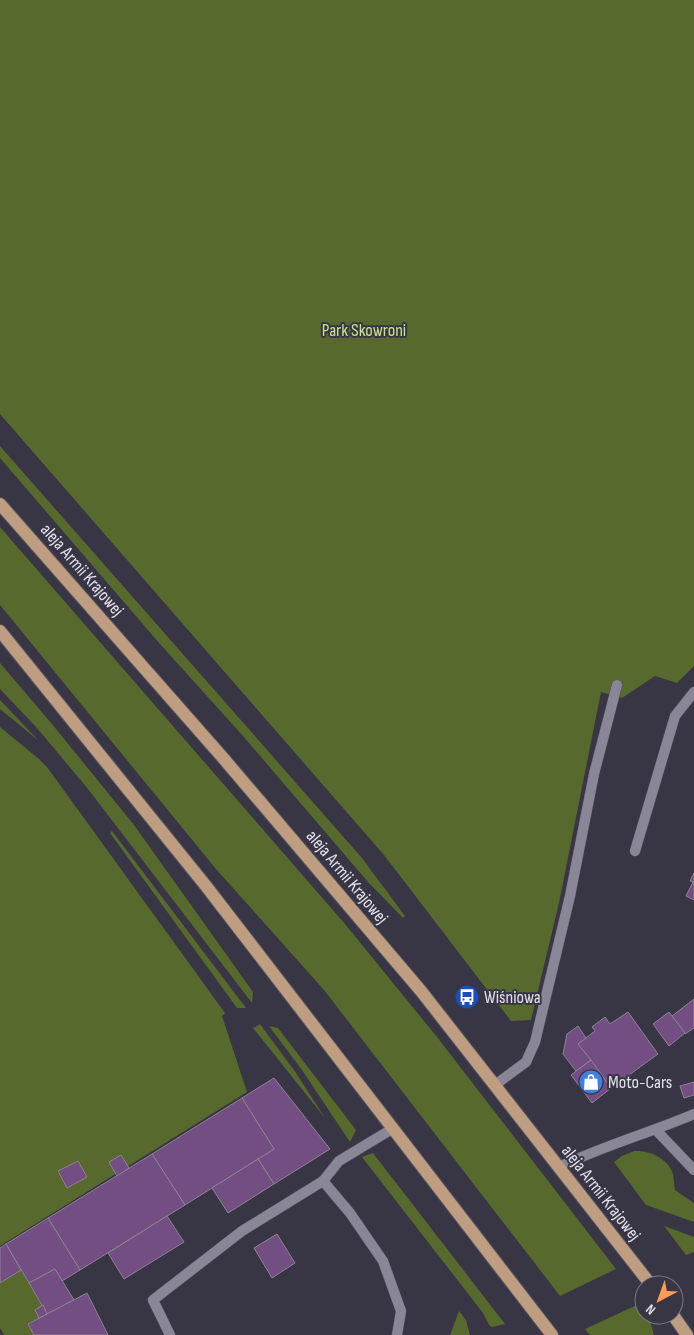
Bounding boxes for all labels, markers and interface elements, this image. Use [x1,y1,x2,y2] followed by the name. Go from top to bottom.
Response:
[322,320,406,341] park label: Park Skowroni
[36,519,128,621] street label: aleja Armii Krajowej
[302,826,392,928] street label: aleja Armii Krajowej
[454,984,480,1010] bus stop icon: Wiśniowa
[484,987,541,1008] place label: Wiśniowa
[578,1069,604,1095] shop icon: Moto-Cars
[608,1072,672,1093] place label: Moto-Cars
[557,1141,645,1245] street label: aleja Armii Krajowej
[634,1275,684,1325] north arrow
[642,1301,659,1318] text: N

